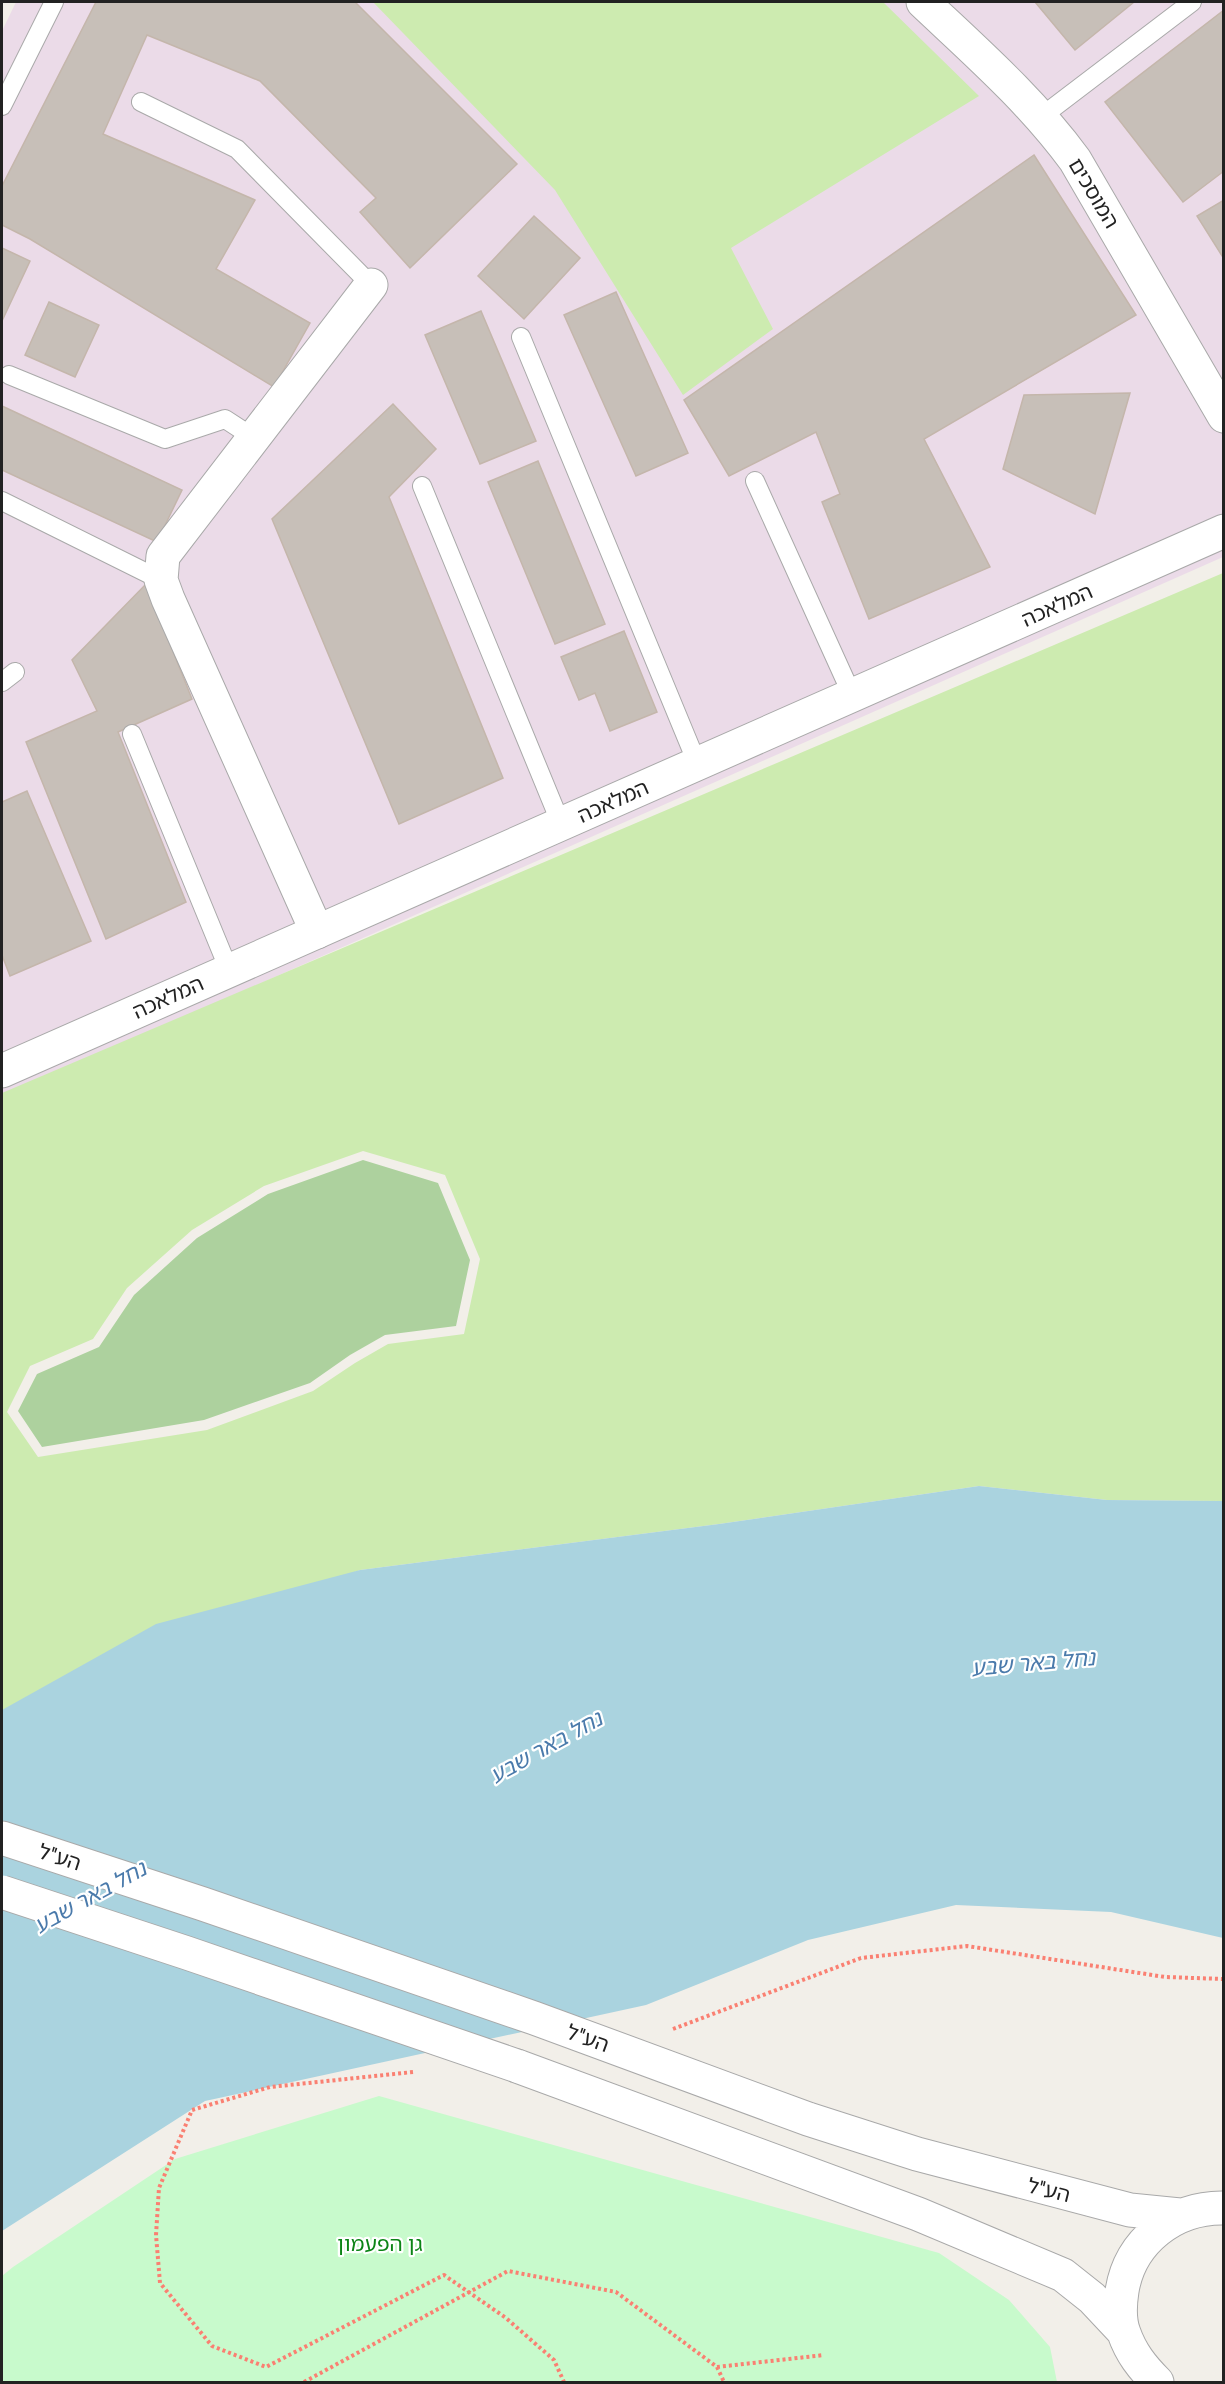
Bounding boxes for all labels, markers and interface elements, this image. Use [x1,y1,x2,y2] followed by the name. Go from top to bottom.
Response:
[1063,153,1125,233] street label: המוסכים
[1018,578,1096,632] street label: המלאכה
[574,774,652,828] street label: המלאכה
[129,970,207,1024] street label: המלאכה
[970,1644,1098,1682] water label: נחל באר שבע
[485,1704,608,1789] water label: נחל באר שבע
[36,1838,84,1876] street label: הע"ל
[29,1854,152,1939] water label: נחל באר שבע
[563,2019,613,2057] street label: הע"ל
[1025,2173,1073,2207] street label: הע"ל
[337,2231,423,2256] park label: גן הפעמון

